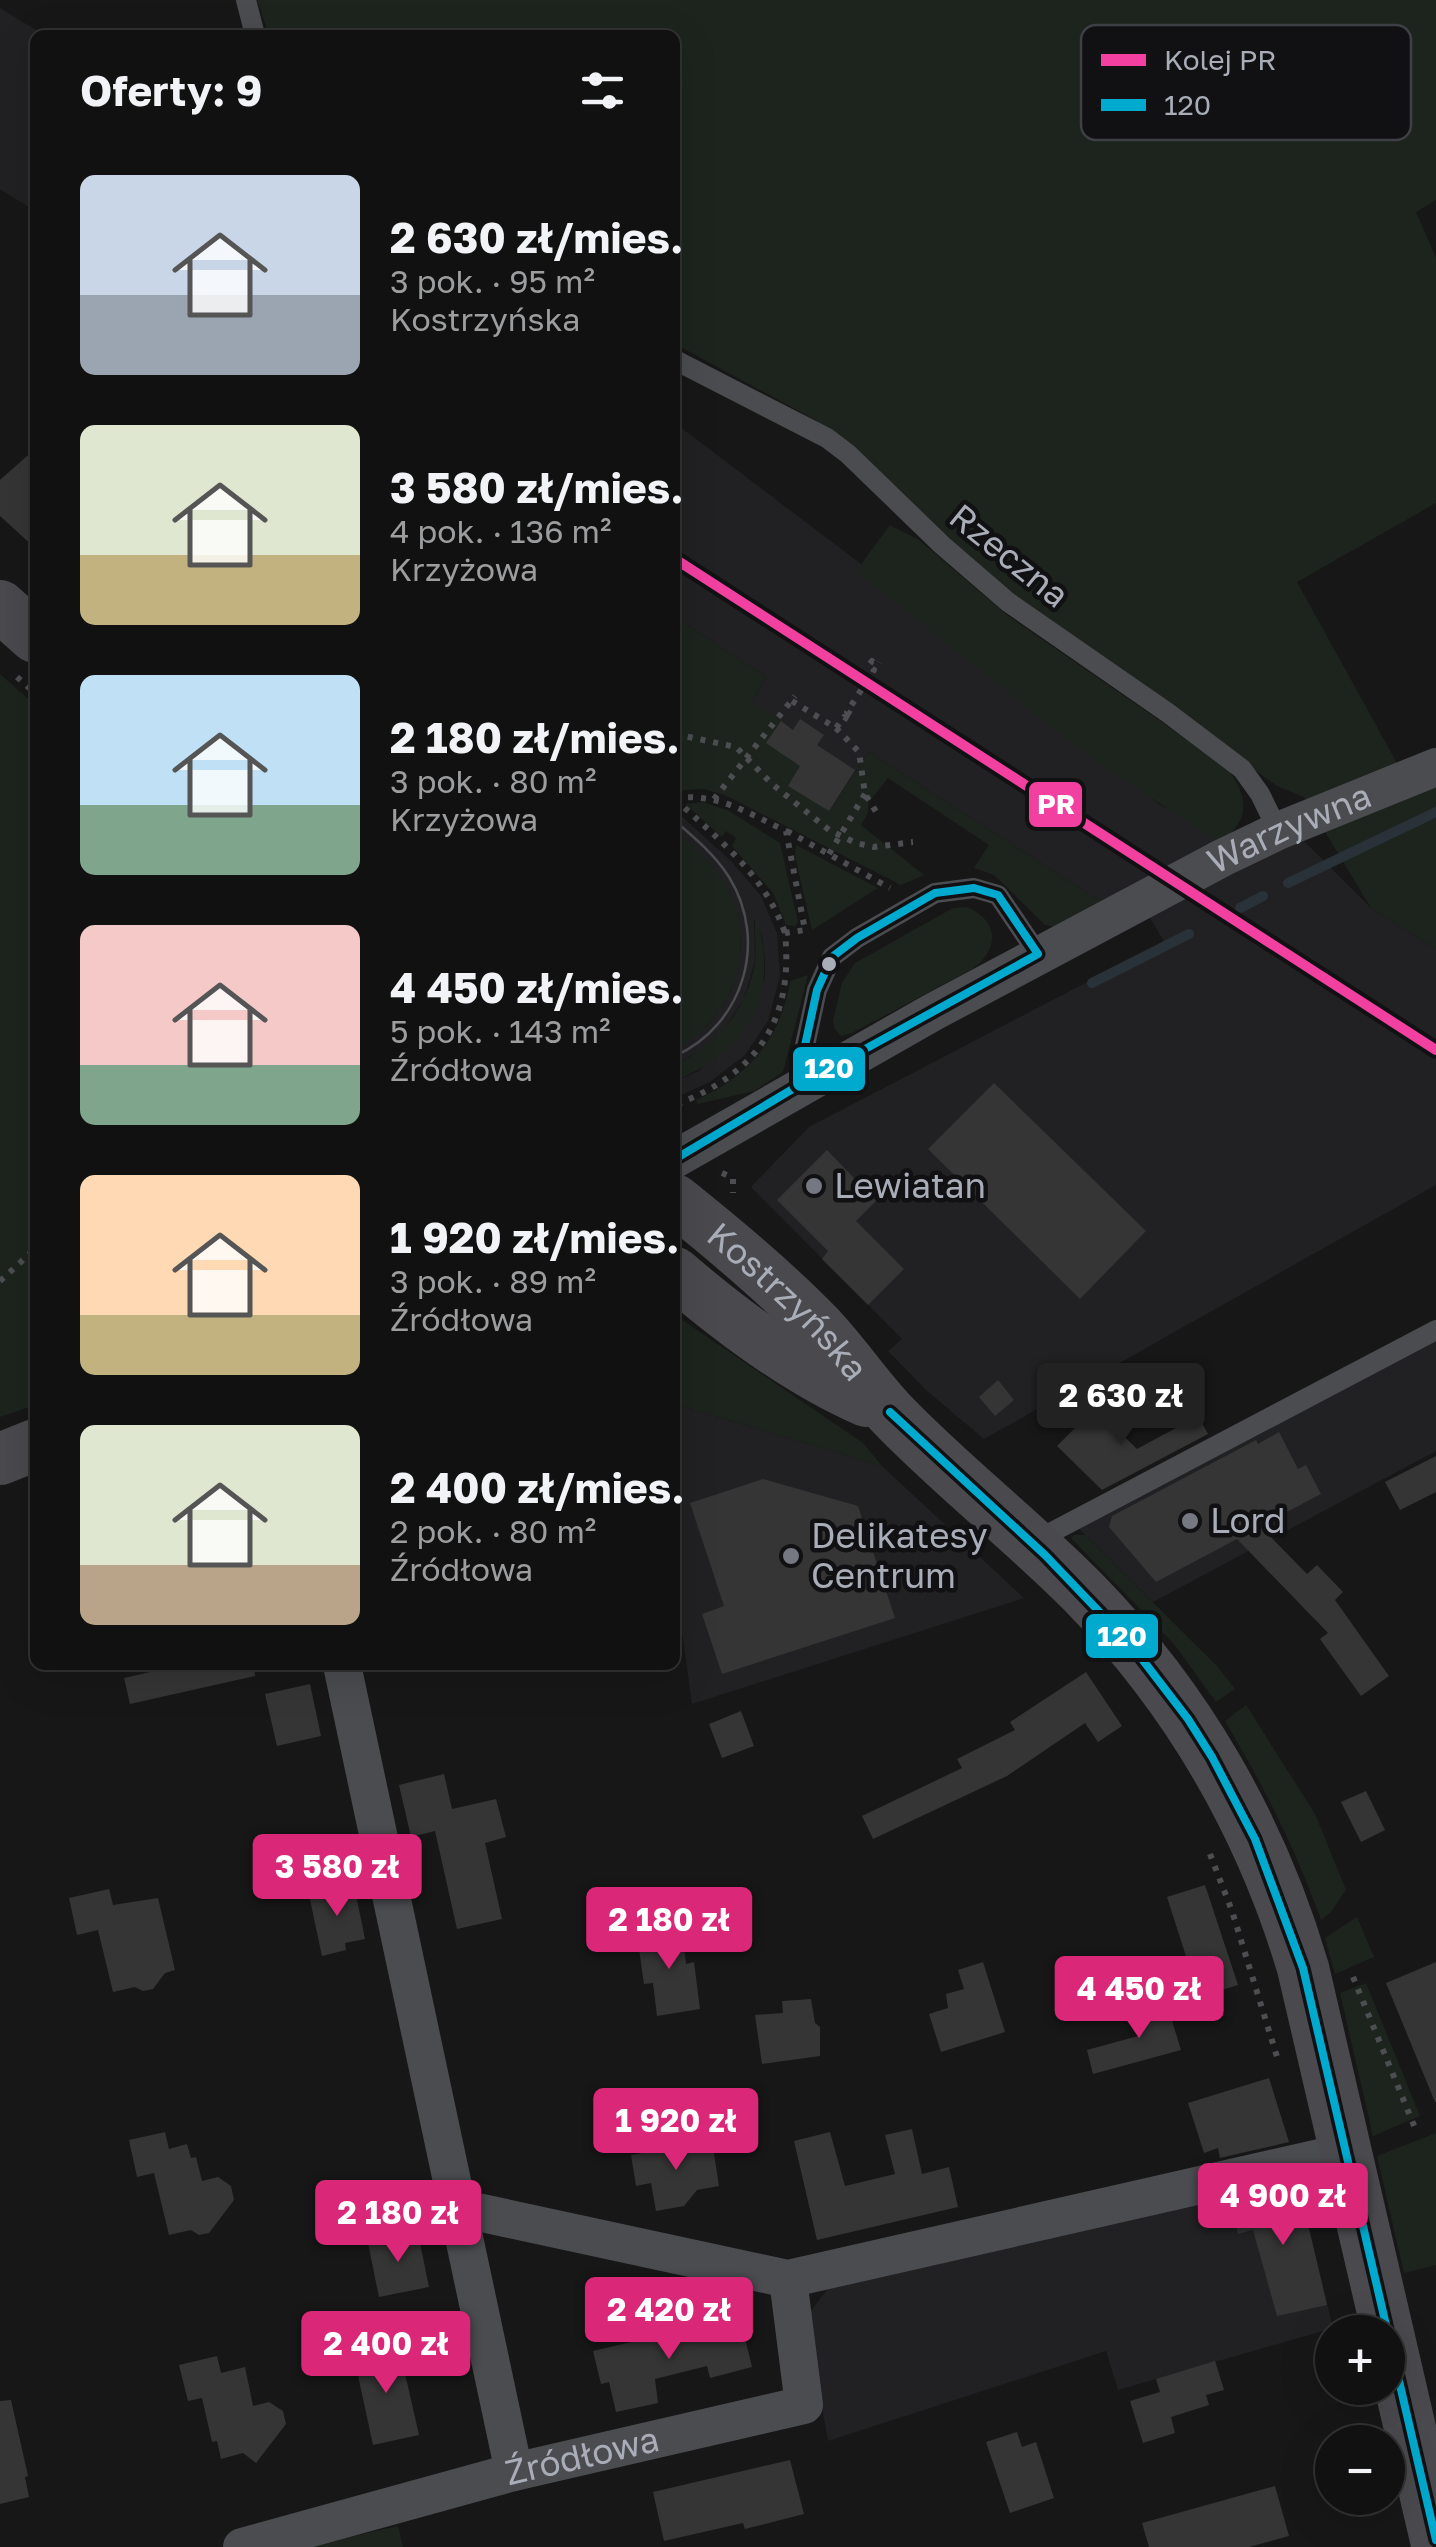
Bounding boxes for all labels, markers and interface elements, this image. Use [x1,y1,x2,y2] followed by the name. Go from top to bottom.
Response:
[1081,25,1411,140] legend
[1164,43,1276,76] text: Kolej PR
[575,63,630,118] icon: filters
[80,65,263,115] text: Oferty: 9
[1164,88,1211,121] text: 120
[390,212,684,262] text: 2 630 zł/mies.
[160,215,280,335] icon: home
[390,262,595,300] text: 3 pok. · 95 m²
[390,300,580,338] text: Kostrzyńska
[390,462,684,512] text: 3 580 zł/mies.
[160,465,280,585] icon: home
[942,495,1077,616] street label: Rzeczna
[390,512,611,550] text: 4 pok. · 136 m²
[390,550,538,588] text: Krzyżowa
[390,712,680,762] text: 2 180 zł/mies.
[160,715,280,835] icon: home
[390,762,596,800] text: 3 pok. · 80 m²
[1200,774,1377,882] street label: Warzywna
[1027,780,1084,829] line badge: PR
[1037,787,1075,820] text: PR
[390,800,538,838] text: Krzyżowa
[819,954,839,974] unlabelled marker
[390,962,684,1012] text: 4 450 zł/mies.
[160,965,280,1085] icon: home
[390,1012,611,1050] text: 5 pok. · 143 m²
[791,1045,867,1093] line badge: 120
[390,1050,533,1088] text: Źródłowa
[804,1051,854,1084] text: 120
[834,1164,986,1206] place label: Lewiatan
[803,1175,825,1197] marker: Lewiatan
[390,1212,680,1262] text: 1 920 zł/mies.
[699,1213,877,1389] street label: Kostrzyńska
[160,1215,280,1335] icon: home
[390,1262,596,1300] text: 3 pok. · 89 m²
[390,1300,533,1338] text: Źródłowa
[1018,1363,1224,1448] pin: 2 630 zł
[1059,1376,1183,1414] text: 2 630 zł
[390,1462,685,1512] text: 2 400 zł/mies.
[160,1465,280,1585] icon: home
[1210,1499,1285,1541] place label: Lord
[1179,1510,1201,1532] marker: Lord
[390,1512,596,1550] text: 2 pok. · 80 m²
[811,1514,988,1596] place label: Delikatesy Centrum
[780,1545,802,1567] marker: Delikatesy Centrum
[390,1550,533,1588] text: Źródłowa
[1084,1612,1160,1660] line badge: 120
[1097,1619,1147,1652] text: 120
[234,1834,440,1919] pin: 3 580 zł
[275,1847,399,1885] text: 3 580 zł
[566,1887,772,1972] pin: 2 180 zł
[608,1900,730,1938] text: 2 180 zł
[1036,1956,1242,2041] pin: 4 450 zł
[1077,1969,1201,2007] text: 4 450 zł
[573,2088,779,2173] pin: 1 920 zł
[615,2101,737,2139] text: 1 920 zł
[1180,2163,1386,2248] pin: 4 900 zł
[1220,2176,1346,2214] text: 4 900 zł
[295,2180,501,2265] pin: 2 180 zł
[337,2193,459,2231] text: 2 180 zł
[566,2277,772,2362] pin: 2 420 zł
[607,2290,731,2328] text: 2 420 zł
[283,2311,489,2396] pin: 2 400 zł
[1315,2315,1405,2515] map controls
[1315,2315,1405,2405] button: +
[323,2324,449,2362] text: 2 400 zł
[501,2417,663,2493] street label: Źródłowa
[1315,2425,1405,2515] button: −

